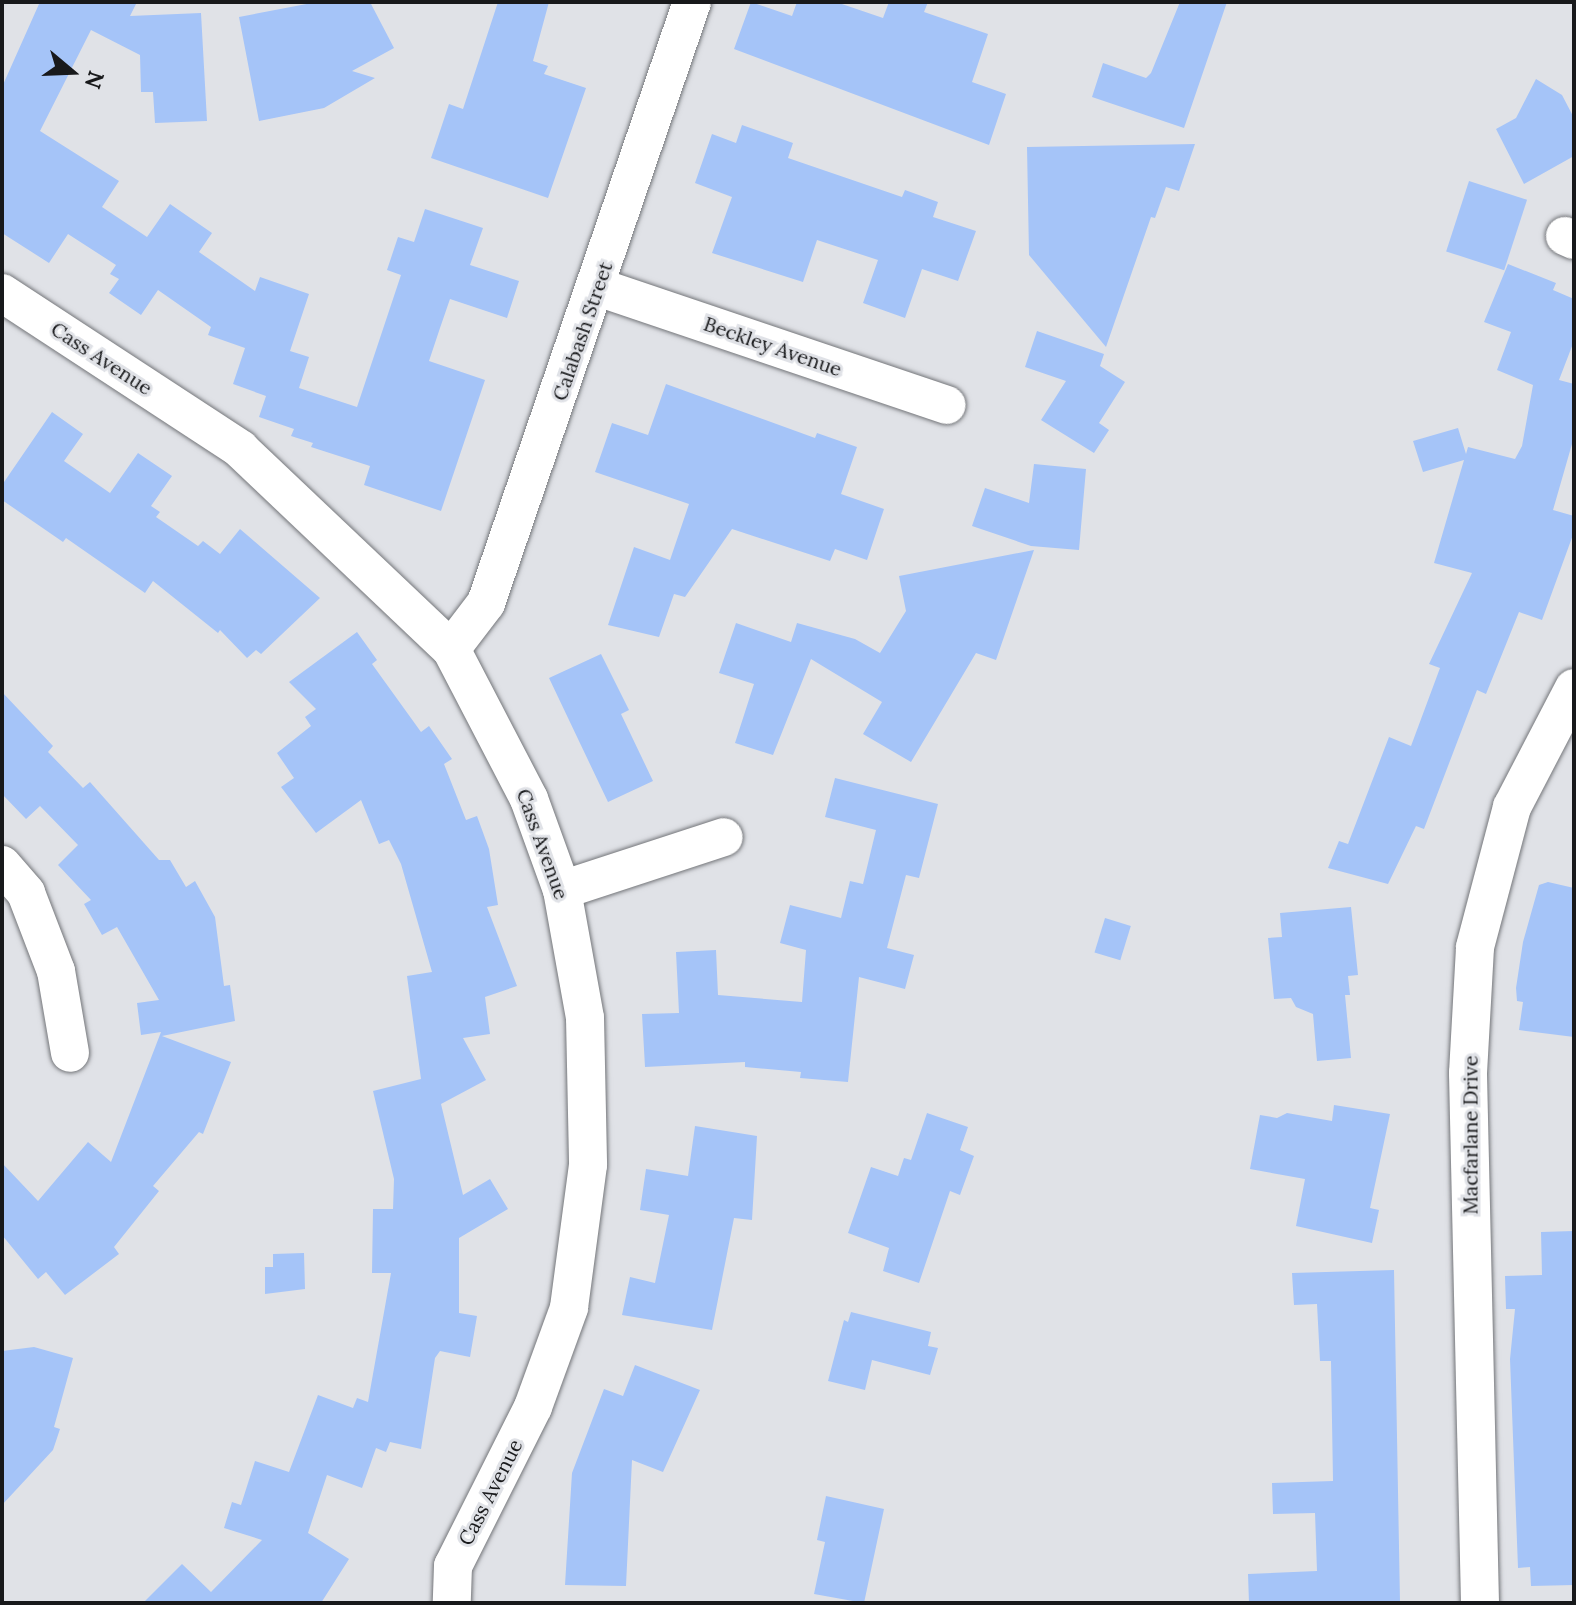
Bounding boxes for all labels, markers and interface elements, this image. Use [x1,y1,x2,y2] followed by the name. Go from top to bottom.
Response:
[32,32,112,112] north arrow
[79,67,111,92] text: N
[547,258,617,404] street label: Calabash Street
[701,311,845,381] street label: Beckley Avenue
[47,316,157,400] street label: Cass Avenue
[512,785,574,903] street label: Cass Avenue
[1458,1056,1482,1214] street label: Macfarlane Drive
[453,1435,527,1549] street label: Cass Avenue

